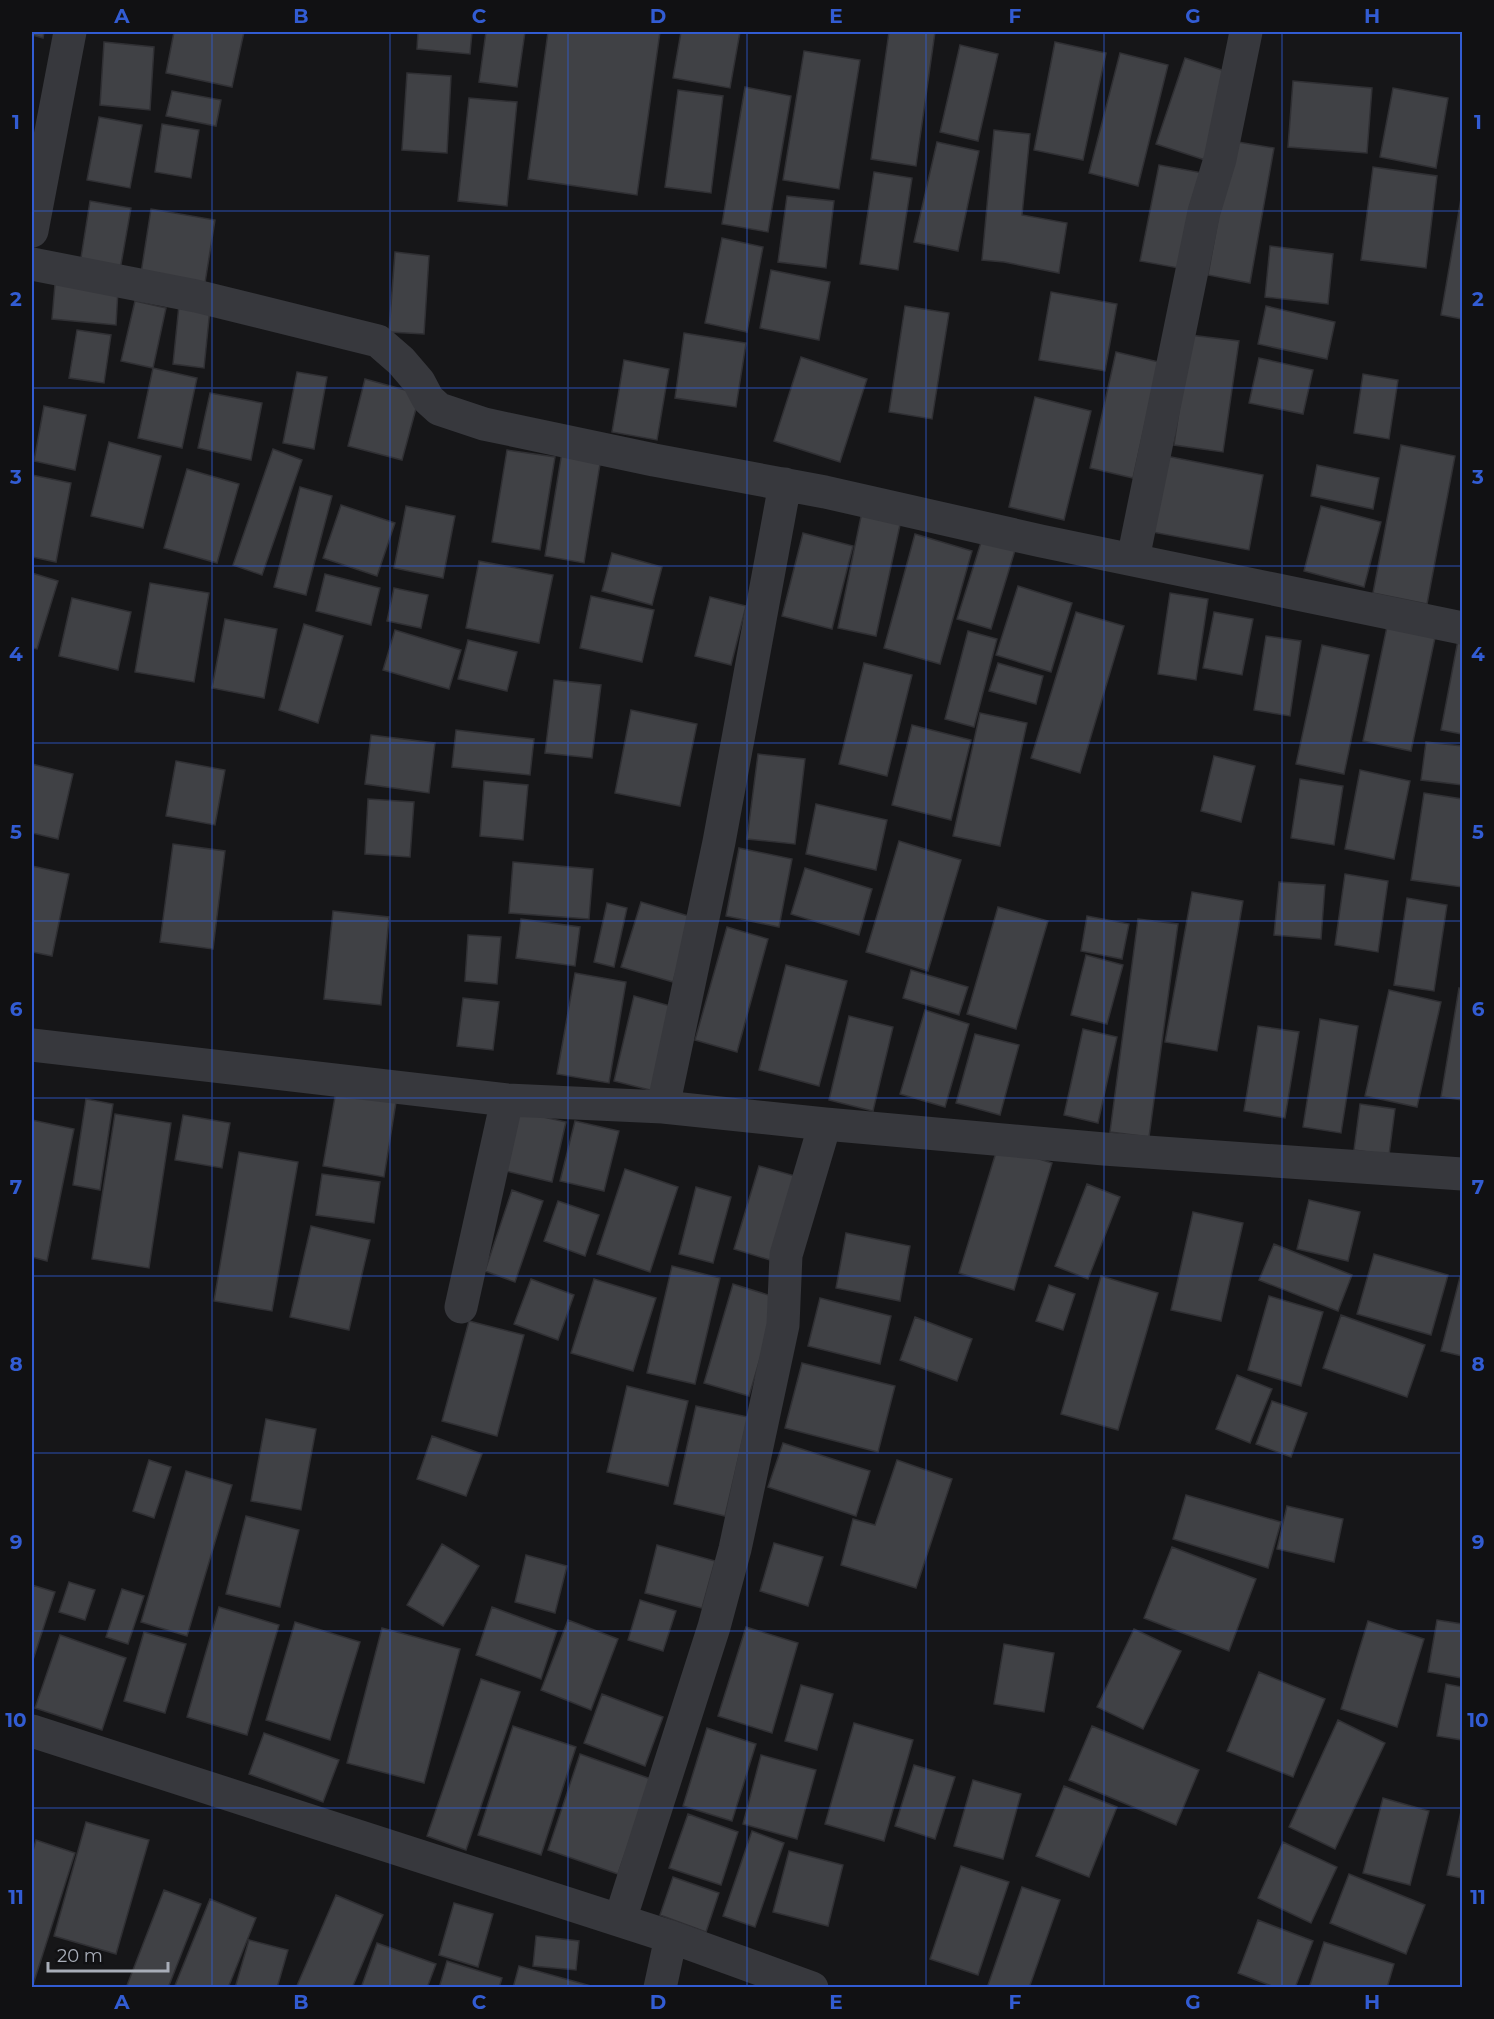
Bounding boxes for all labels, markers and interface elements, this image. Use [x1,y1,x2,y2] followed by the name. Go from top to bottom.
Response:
[113,4,130,28] text: A
[293,4,309,28] text: B
[472,4,487,28] text: C
[650,4,666,28] text: D
[829,4,843,28] text: E
[1009,4,1022,28] text: F
[1185,4,1201,28] text: G
[1364,4,1380,28] text: H
[12,110,20,134] text: 1
[1474,110,1482,134] text: 1
[10,287,22,311] text: 2
[1472,287,1484,311] text: 2
[9,465,22,489] text: 3
[1471,465,1484,489] text: 3
[9,642,23,666] text: 4
[1471,642,1485,666] text: 4
[10,820,22,844] text: 5
[1472,820,1484,844] text: 5
[10,997,23,1021] text: 6
[1472,997,1485,1021] text: 6
[10,1175,22,1199] text: 7
[1472,1175,1484,1199] text: 7
[9,1352,23,1376] text: 8
[1471,1352,1485,1376] text: 8
[10,1530,22,1554] text: 9
[1472,1530,1484,1554] text: 9
[5,1708,27,1732] text: 10
[1467,1708,1489,1732] text: 10
[8,1885,24,1909] text: 11
[1470,1885,1486,1909] text: 11
[48,1935,168,1973] scale bar
[57,1945,103,1967] text: 20 m
[113,1990,130,2014] text: A
[293,1990,309,2014] text: B
[472,1990,487,2014] text: C
[650,1990,666,2014] text: D
[829,1990,843,2014] text: E
[1009,1990,1022,2014] text: F
[1185,1990,1201,2014] text: G
[1364,1990,1380,2014] text: H

